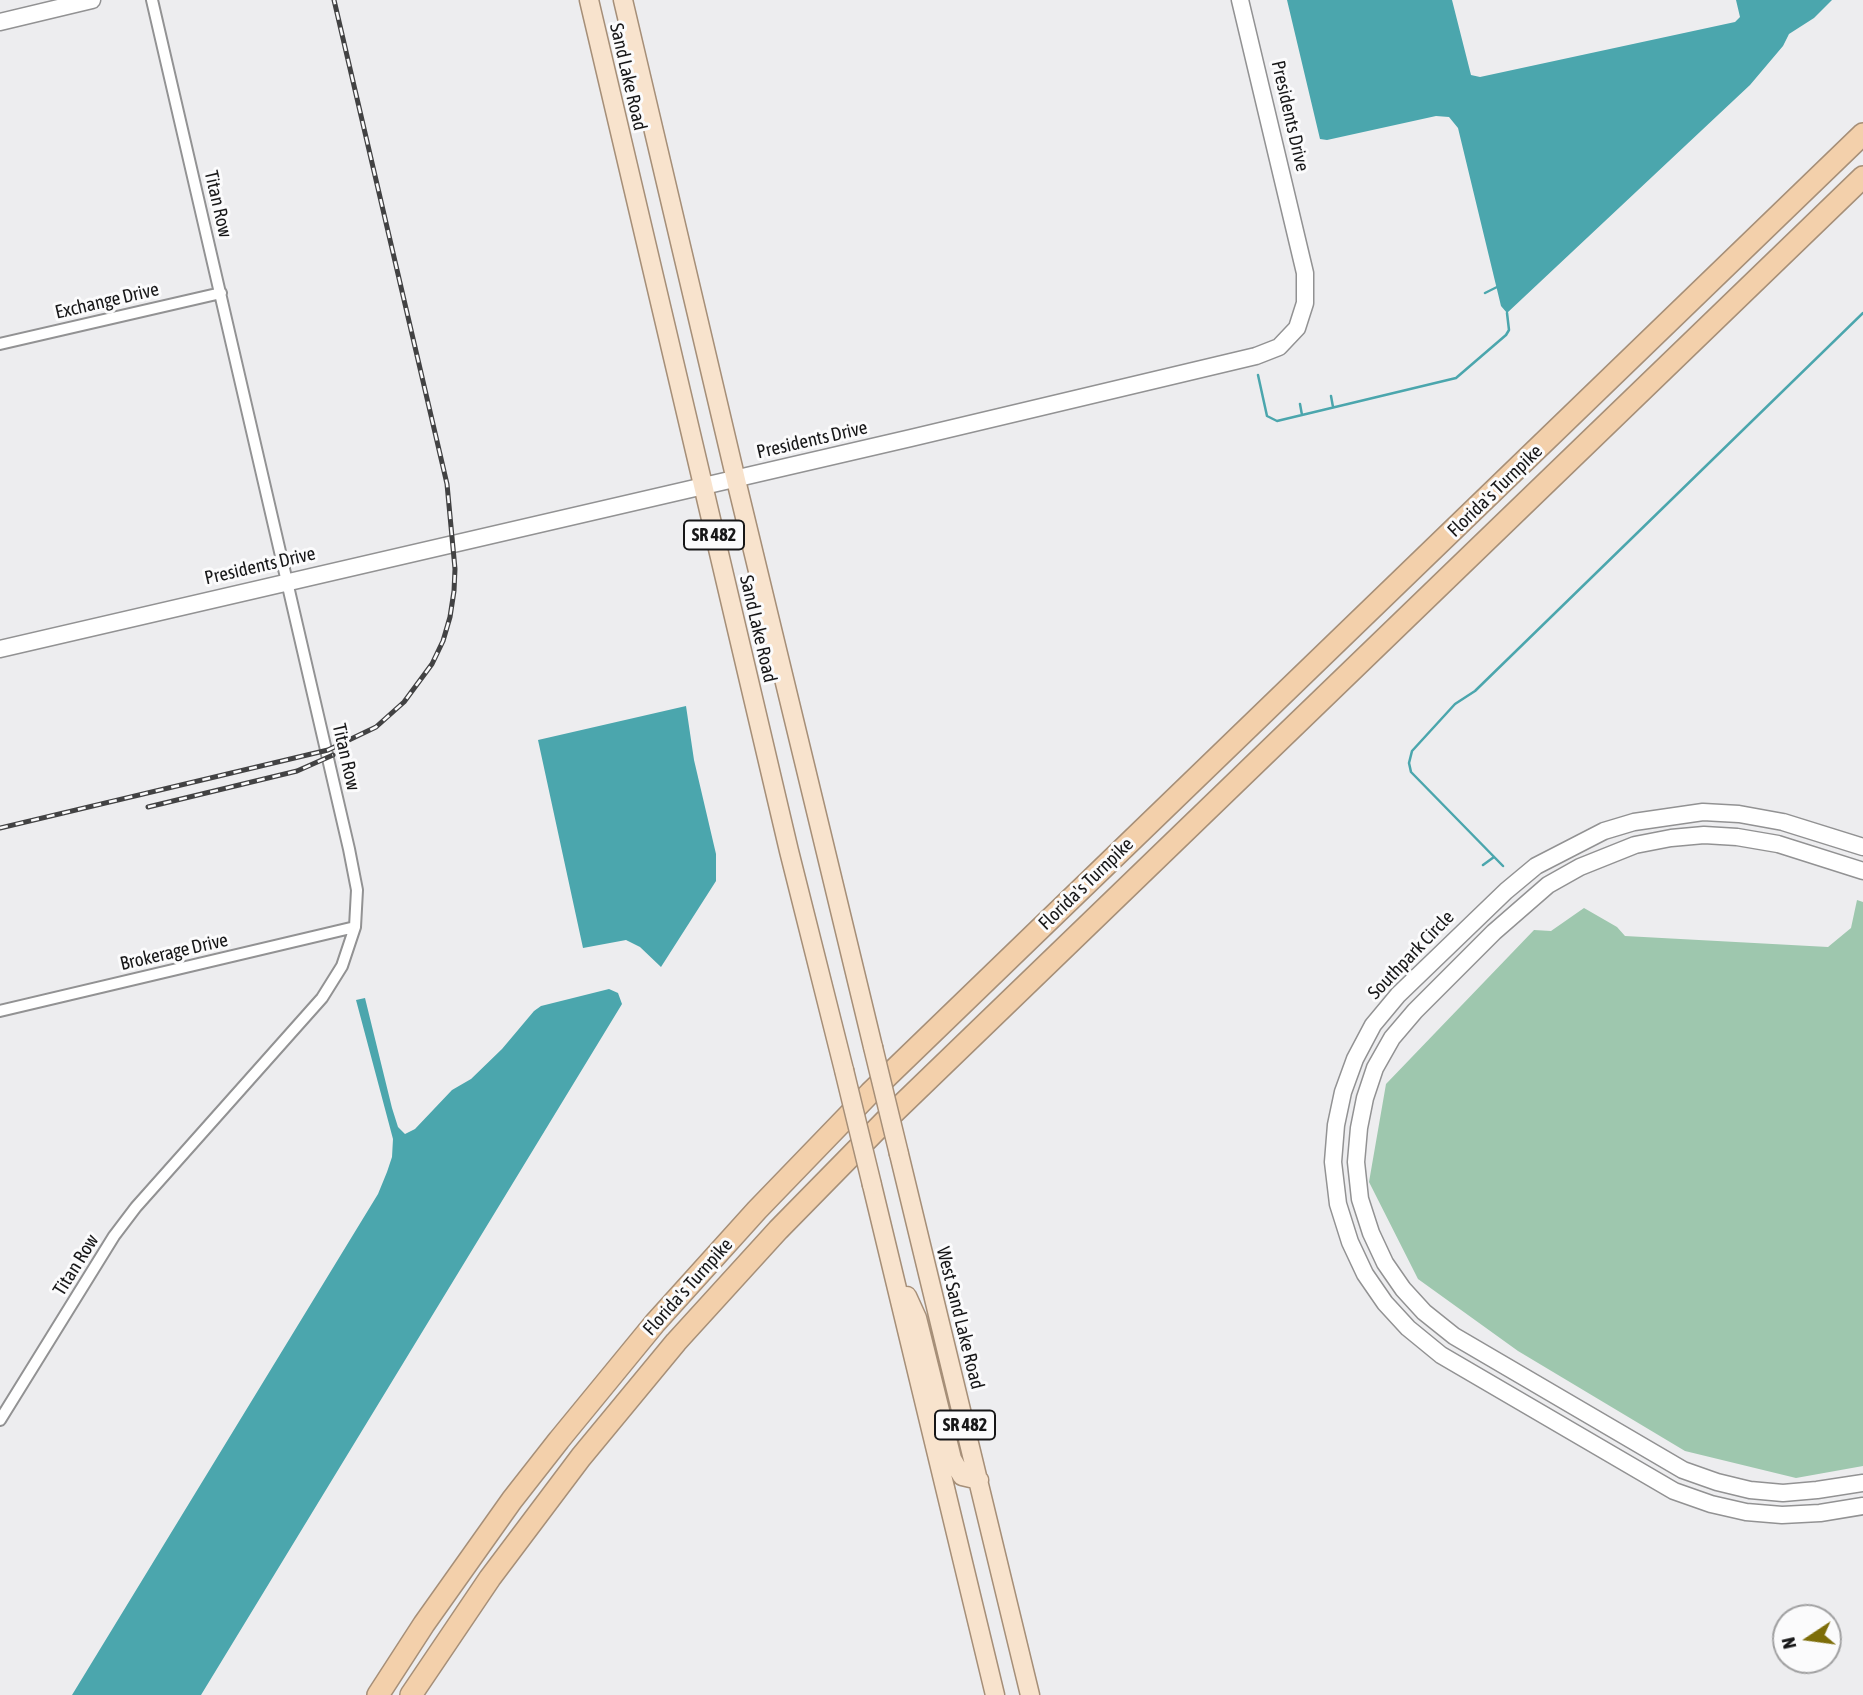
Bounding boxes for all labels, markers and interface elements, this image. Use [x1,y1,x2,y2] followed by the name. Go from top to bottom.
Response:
[605,21,651,133] street label: Sand Lake Road
[1266,58,1314,174] street label: Presidents Drive
[199,168,237,240] street label: Titan Row
[53,278,161,324] street label: Exchange Drive
[754,416,870,464] street label: Presidents Drive
[1443,440,1547,542] street label: Florida's Turnpike
[684,520,744,550] road number: SR 482
[202,542,318,590] street label: Presidents Drive
[735,573,781,685] street label: Sand Lake Road
[327,721,365,793] street label: Titan Row
[1034,833,1138,935] street label: Florida's Turnpike
[1363,906,1459,1004] street label: Southpark Circle
[118,929,230,975] street label: Brokerage Drive
[48,1230,104,1300] street label: Titan Row
[638,1234,738,1340] street label: Florida's Turnpike
[931,1244,989,1392] street label: West Sand Lake Road
[935,1410,995,1440] road number: SR 482
[1772,1604,1842,1674] north arrow
[1777,1635,1800,1651] text: N

